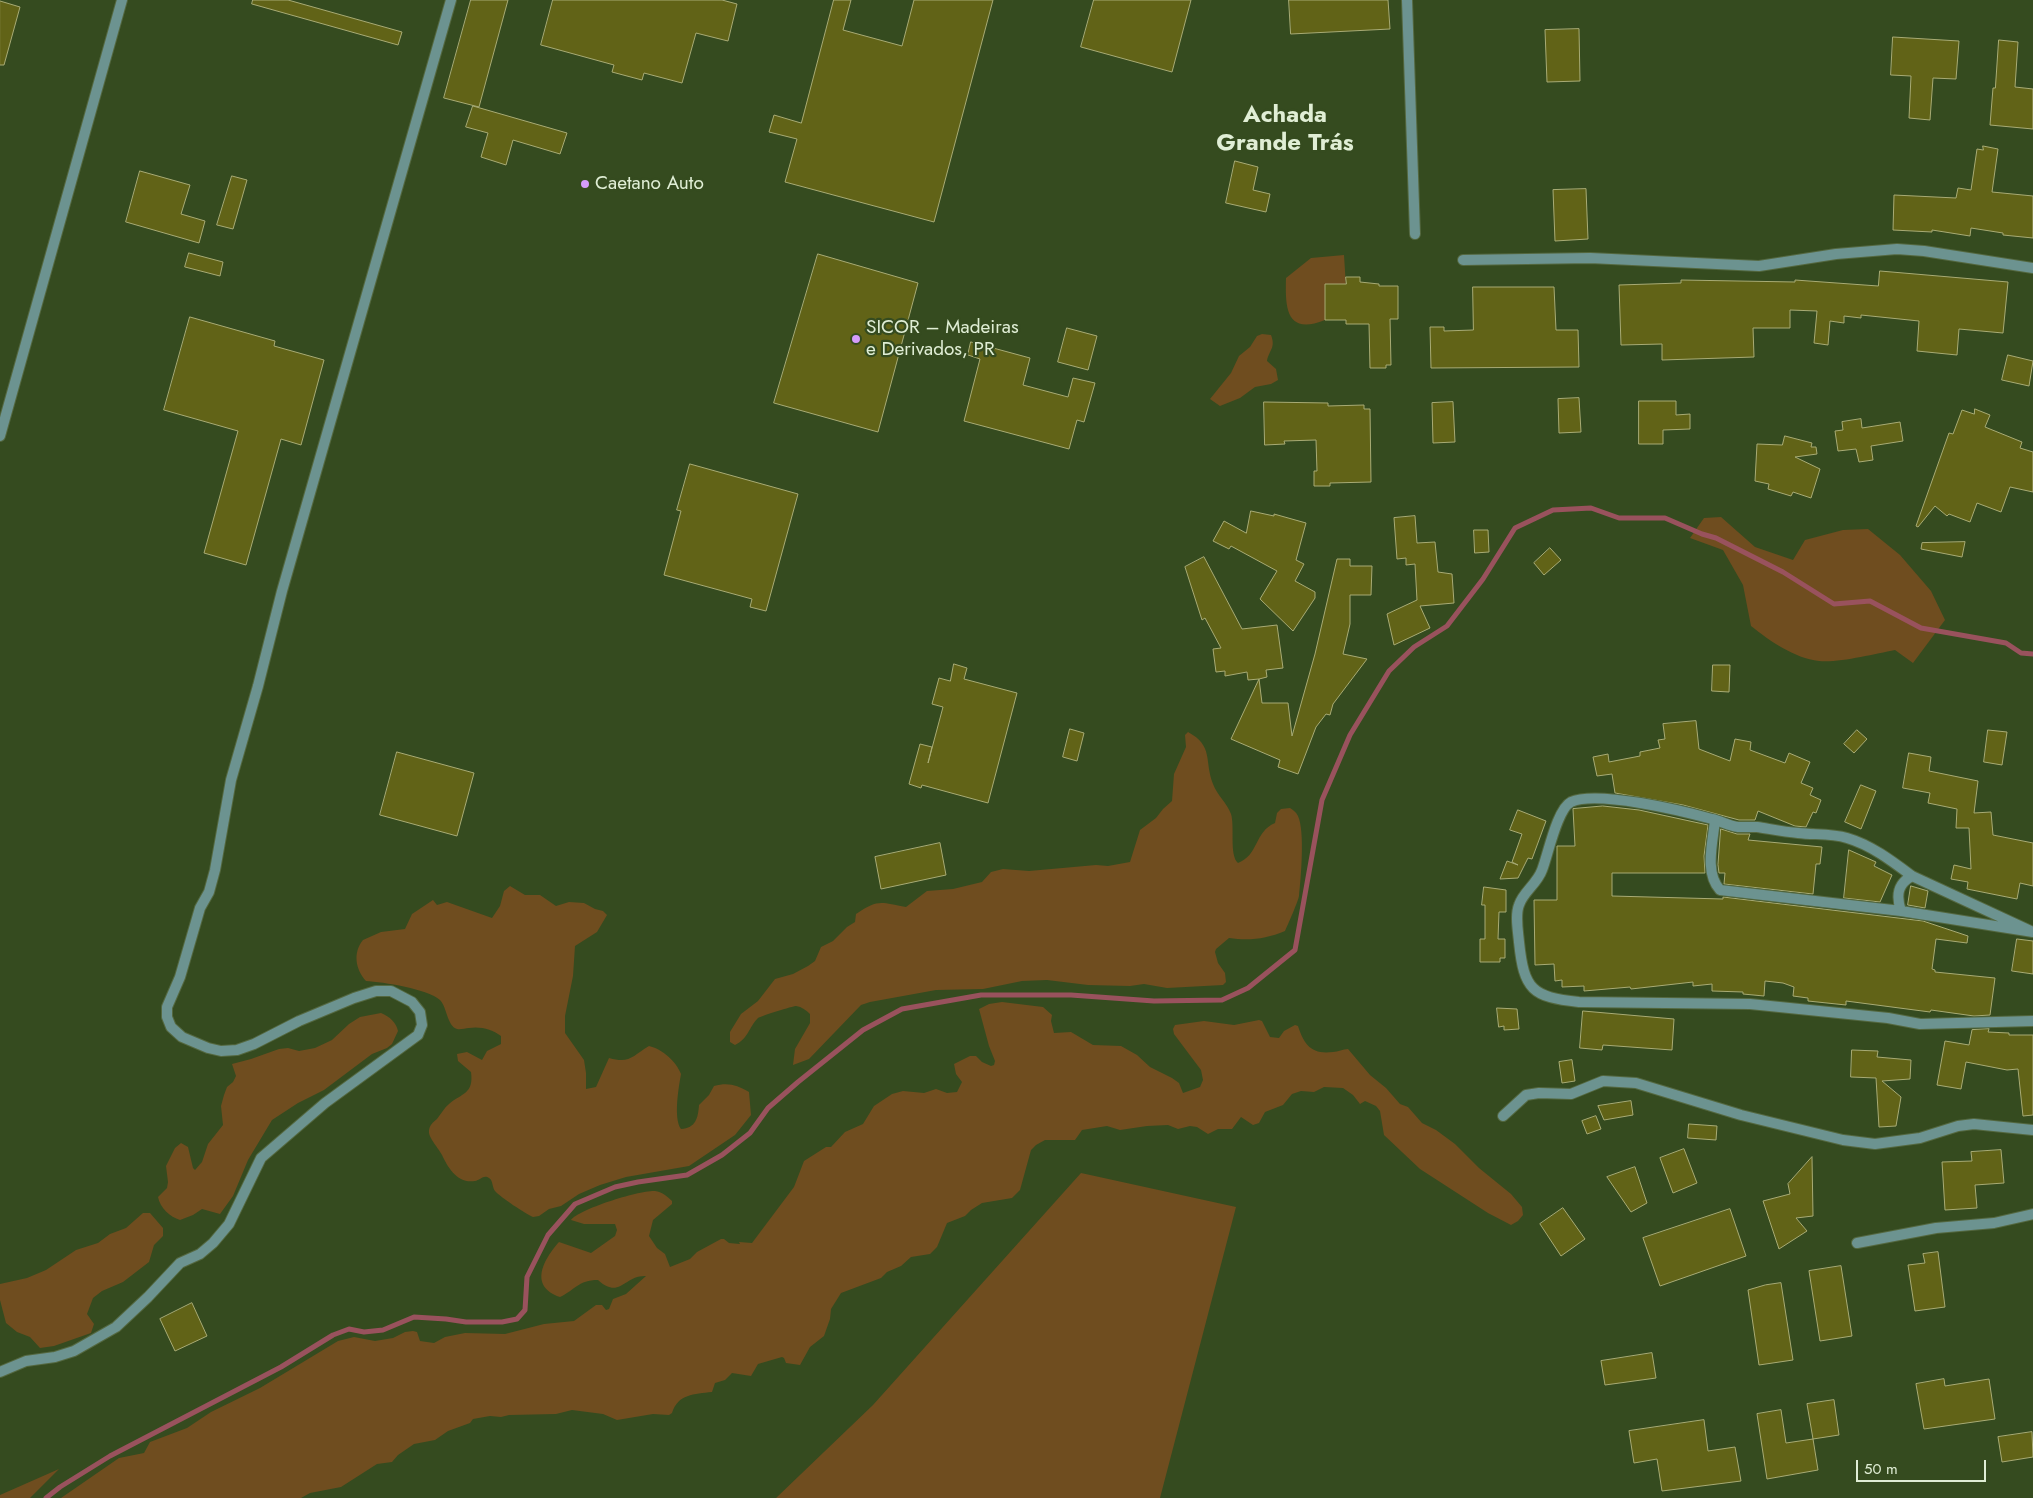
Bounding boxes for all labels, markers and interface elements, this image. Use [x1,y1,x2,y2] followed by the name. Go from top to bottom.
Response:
[1216,102,1354,158] district label: Achada Grande Trás
[595,173,704,195] place label: Caetano Auto
[579,178,591,190] marker: Caetano Auto
[866,317,1019,361] place label: SICOR – Madeiras e Derivados, PR
[850,333,862,345] marker: SICOR – Madeiras e Derivados, PR
[1858,1450,1988,1482] scale bar
[1864,1458,1898,1480] text: 50 m

